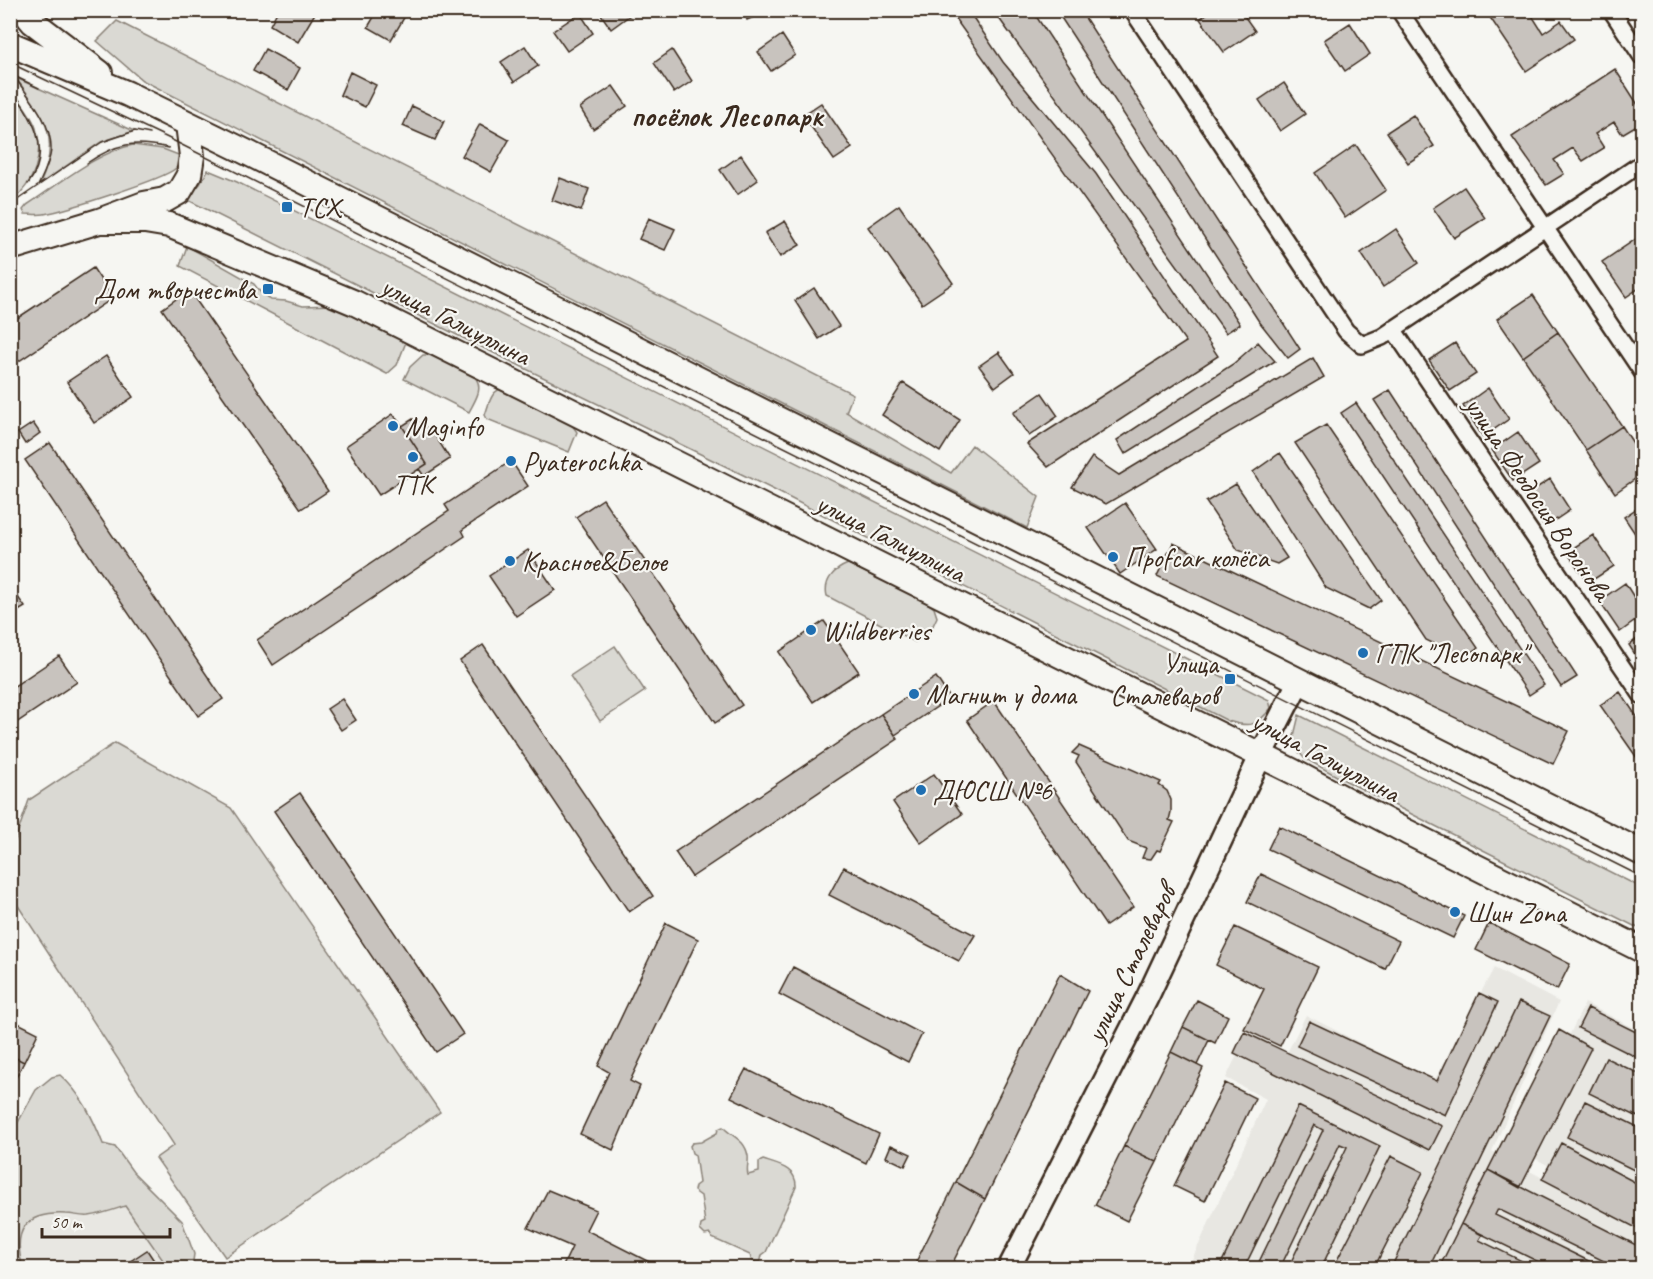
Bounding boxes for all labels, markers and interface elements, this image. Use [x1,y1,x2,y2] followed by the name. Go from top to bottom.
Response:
[631,97,825,135] district label: посёлок Лесопарк
[299,190,344,225] place label: ТСХ
[280,200,294,214] marker: ТСХ
[374,267,538,374] street label: улица Галиуллина
[94,272,258,307] place label: Дом творчества
[261,282,275,296] marker: Дом творчества
[1456,388,1621,609] street label: улица Феодосия Воронова
[405,409,485,444] place label: Maginfo
[386,419,400,433] marker: Maginfo
[523,444,643,479] place label: Pyaterochka
[406,450,420,464] marker: ТТК
[504,454,518,468] marker: Pyaterochka
[393,467,437,502] place label: ТТК
[809,484,973,591] street label: улица Галиуллина
[1125,540,1270,575] place label: Проfcar колёса
[522,544,669,579] place label: Красное&Белое
[1106,550,1120,564] marker: Проfcar колёса
[503,554,517,568] marker: Красное&Белое
[823,613,933,648] place label: Wildberries
[804,623,818,637] marker: Wildberries
[1375,636,1532,671] place label: ГПК "Лесопарк"
[1110,646,1223,713] place label: Улица Сталеваров
[1356,646,1370,660] marker: ГПК "Лесопарк"
[1223,672,1237,686] marker: Улица Сталеваров
[926,677,1078,712] place label: Магнит у дома
[907,687,921,701] marker: Магнит у дома
[1244,702,1407,811] street label: улица Галиуллина
[933,773,1053,808] place label: ДЮСШ №6
[914,783,928,797] marker: ДЮСШ №6
[1077,873,1186,1049] street label: улица Сталеваров
[1467,895,1568,930] place label: Шин Zona
[1448,905,1462,919] marker: Шин Zona
[42,1201,170,1239] scale bar
[51,1211,84,1233] text: 50 m

